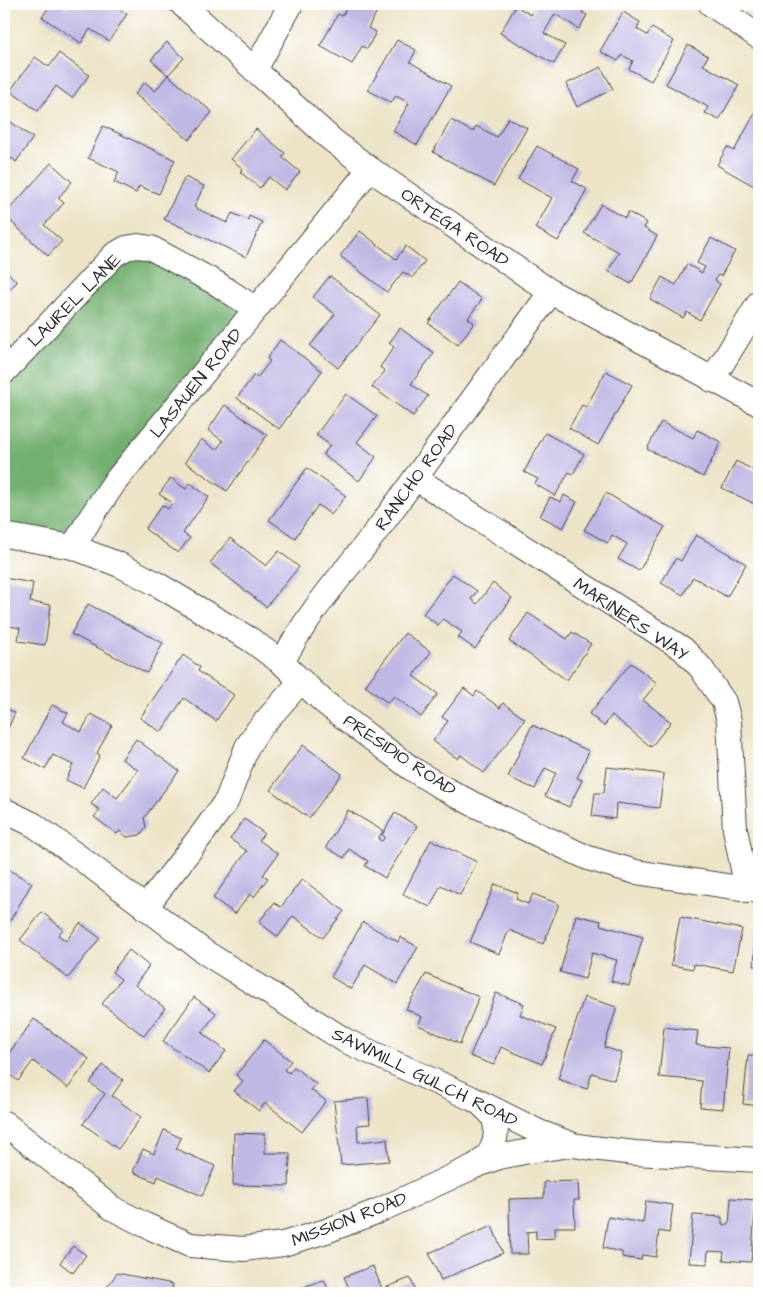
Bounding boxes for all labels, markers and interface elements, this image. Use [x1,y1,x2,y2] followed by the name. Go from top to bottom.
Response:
[395,182,514,273] street label: ORTEGA ROAD
[22,248,127,353] street label: LAUREL LANE
[144,323,249,443] street label: LASAUEN ROAD
[369,418,464,536] street label: RANCHO ROAD
[568,572,693,667] street label: MARINERS WAY
[338,708,461,803] street label: PRESIDIO ROAD
[328,1022,522,1133] street label: SAWMILL GULCH ROAD
[288,1186,411,1253] street label: MISSION ROAD

